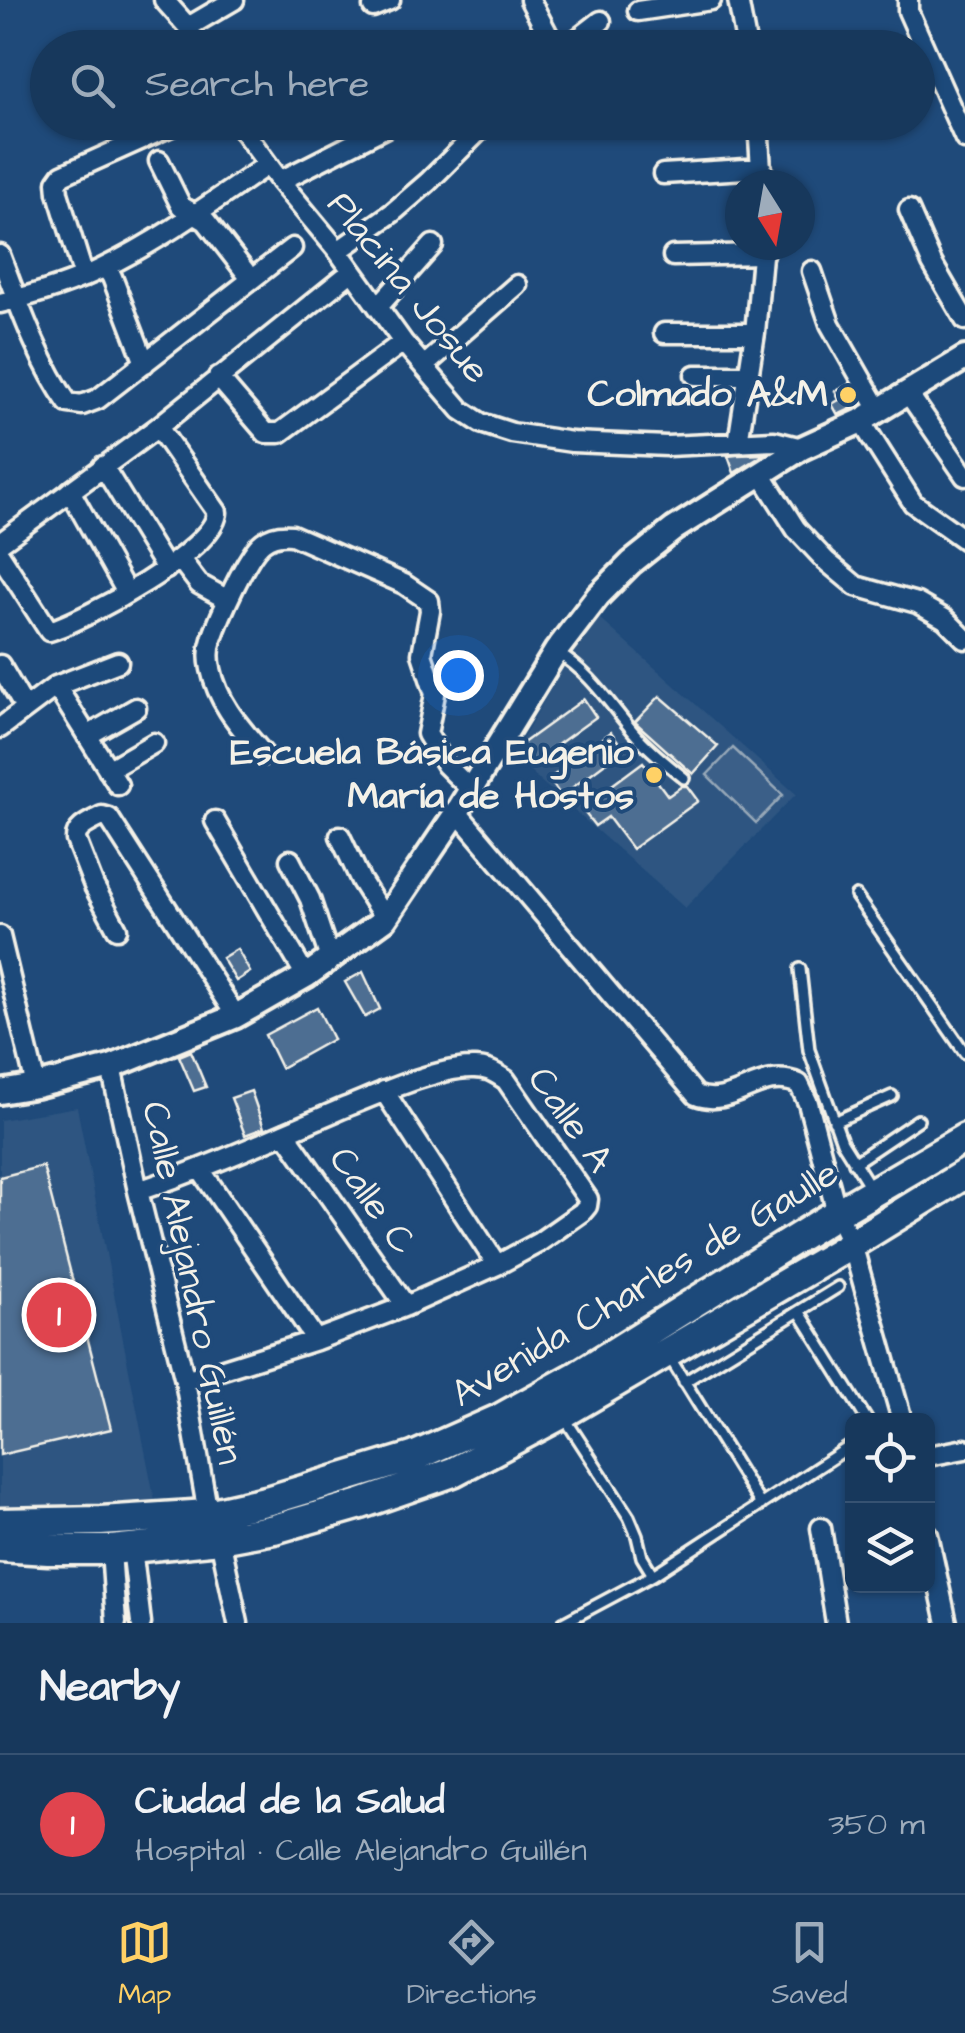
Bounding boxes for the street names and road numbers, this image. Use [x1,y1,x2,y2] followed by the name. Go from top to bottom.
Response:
[314,181,502,395] street label: Placina Josue
[515,1057,625,1183] street label: Calle A
[128,1097,256,1469] street label: Calle Alejandro Guillén
[316,1137,428,1265] street label: Calle C
[442,1148,848,1420] street label: Avenida Charles de Gaulle

